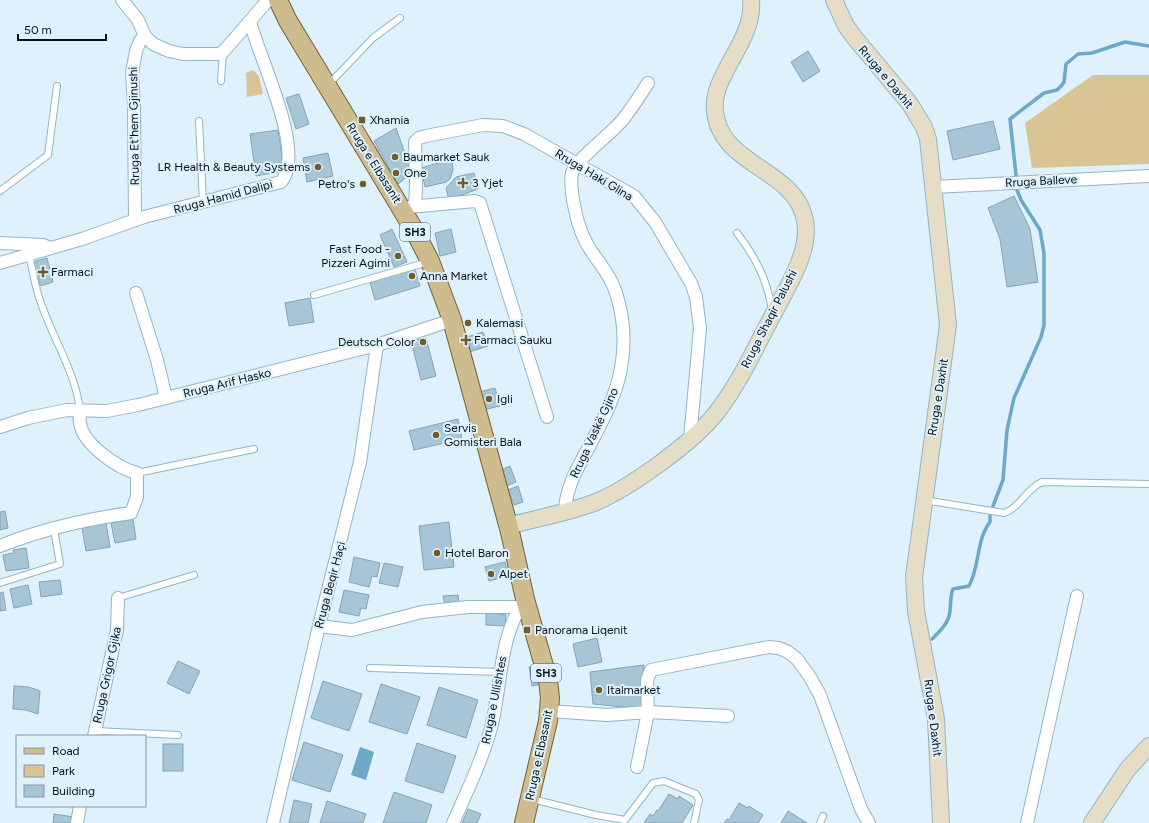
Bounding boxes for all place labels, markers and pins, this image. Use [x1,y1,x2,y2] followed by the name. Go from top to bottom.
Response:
[370,113,409,127] place label: Xhamia
[357,115,367,125] marker: Xhamia
[403,150,489,164] place label: Baumarket Sauk
[390,152,400,162] marker: Baumarket Sauk
[157,160,310,174] place label: LR Health & Beauty Systems
[313,162,323,172] marker: LR Health & Beauty Systems
[404,166,427,180] place label: One
[391,168,401,178] marker: One
[472,176,504,190] place label: 3 Yjet
[318,177,355,191] place label: Petro's
[457,177,469,189] marker: 3 Yjet
[358,179,368,189] marker: Petro's
[321,242,390,270] place label: Fast Food - Pizzeri Agimi
[393,251,403,261] marker: Fast Food - Pizzeri Agimi
[51,265,93,279] place label: Farmaci
[38,267,48,277] marker: Farmaci
[420,269,488,283] place label: Anna Market
[407,271,417,281] marker: Anna Market
[476,316,523,330] place label: Kalemasi
[463,318,473,328] marker: Kalemasi
[474,333,552,347] place label: Farmaci Sauku
[338,335,415,349] place label: Deutsch Color
[461,335,471,345] marker: Farmaci Sauku
[418,337,428,347] marker: Deutsch Color
[497,392,513,406] place label: Igli
[484,394,494,404] marker: Igli
[444,421,522,449] place label: Servis Gomisteri Bala
[431,430,441,440] marker: Servis Gomisteri Bala
[445,546,509,560] place label: Hotel Baron
[432,548,442,558] marker: Hotel Baron
[499,567,528,581] place label: Alpet
[486,569,496,579] marker: Alpet
[535,623,628,637] place label: Panorama Liqenit
[522,625,532,635] marker: Panorama Liqenit
[607,683,661,697] place label: Italmarket
[594,685,604,695] marker: Italmarket

